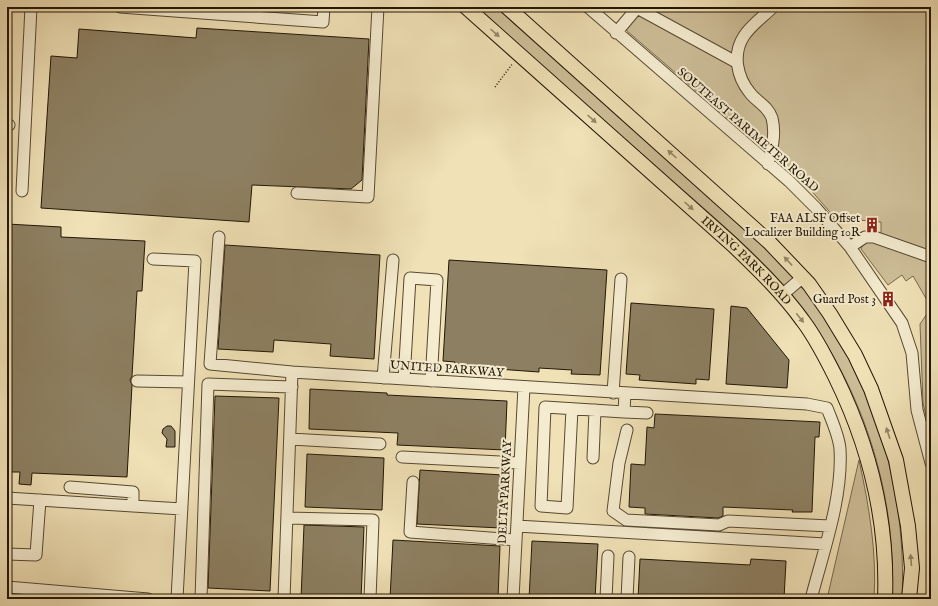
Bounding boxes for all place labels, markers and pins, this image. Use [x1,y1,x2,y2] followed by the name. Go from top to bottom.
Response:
[745,211,861,240] place label: FAA ALSF Offset Localizer Building 10R
[863,216,881,234] building icon: FAA ALSF Offset Localizer Building 10R
[879,290,897,308] building icon: Guard Post 3
[813,292,876,307] place label: Guard Post 3

